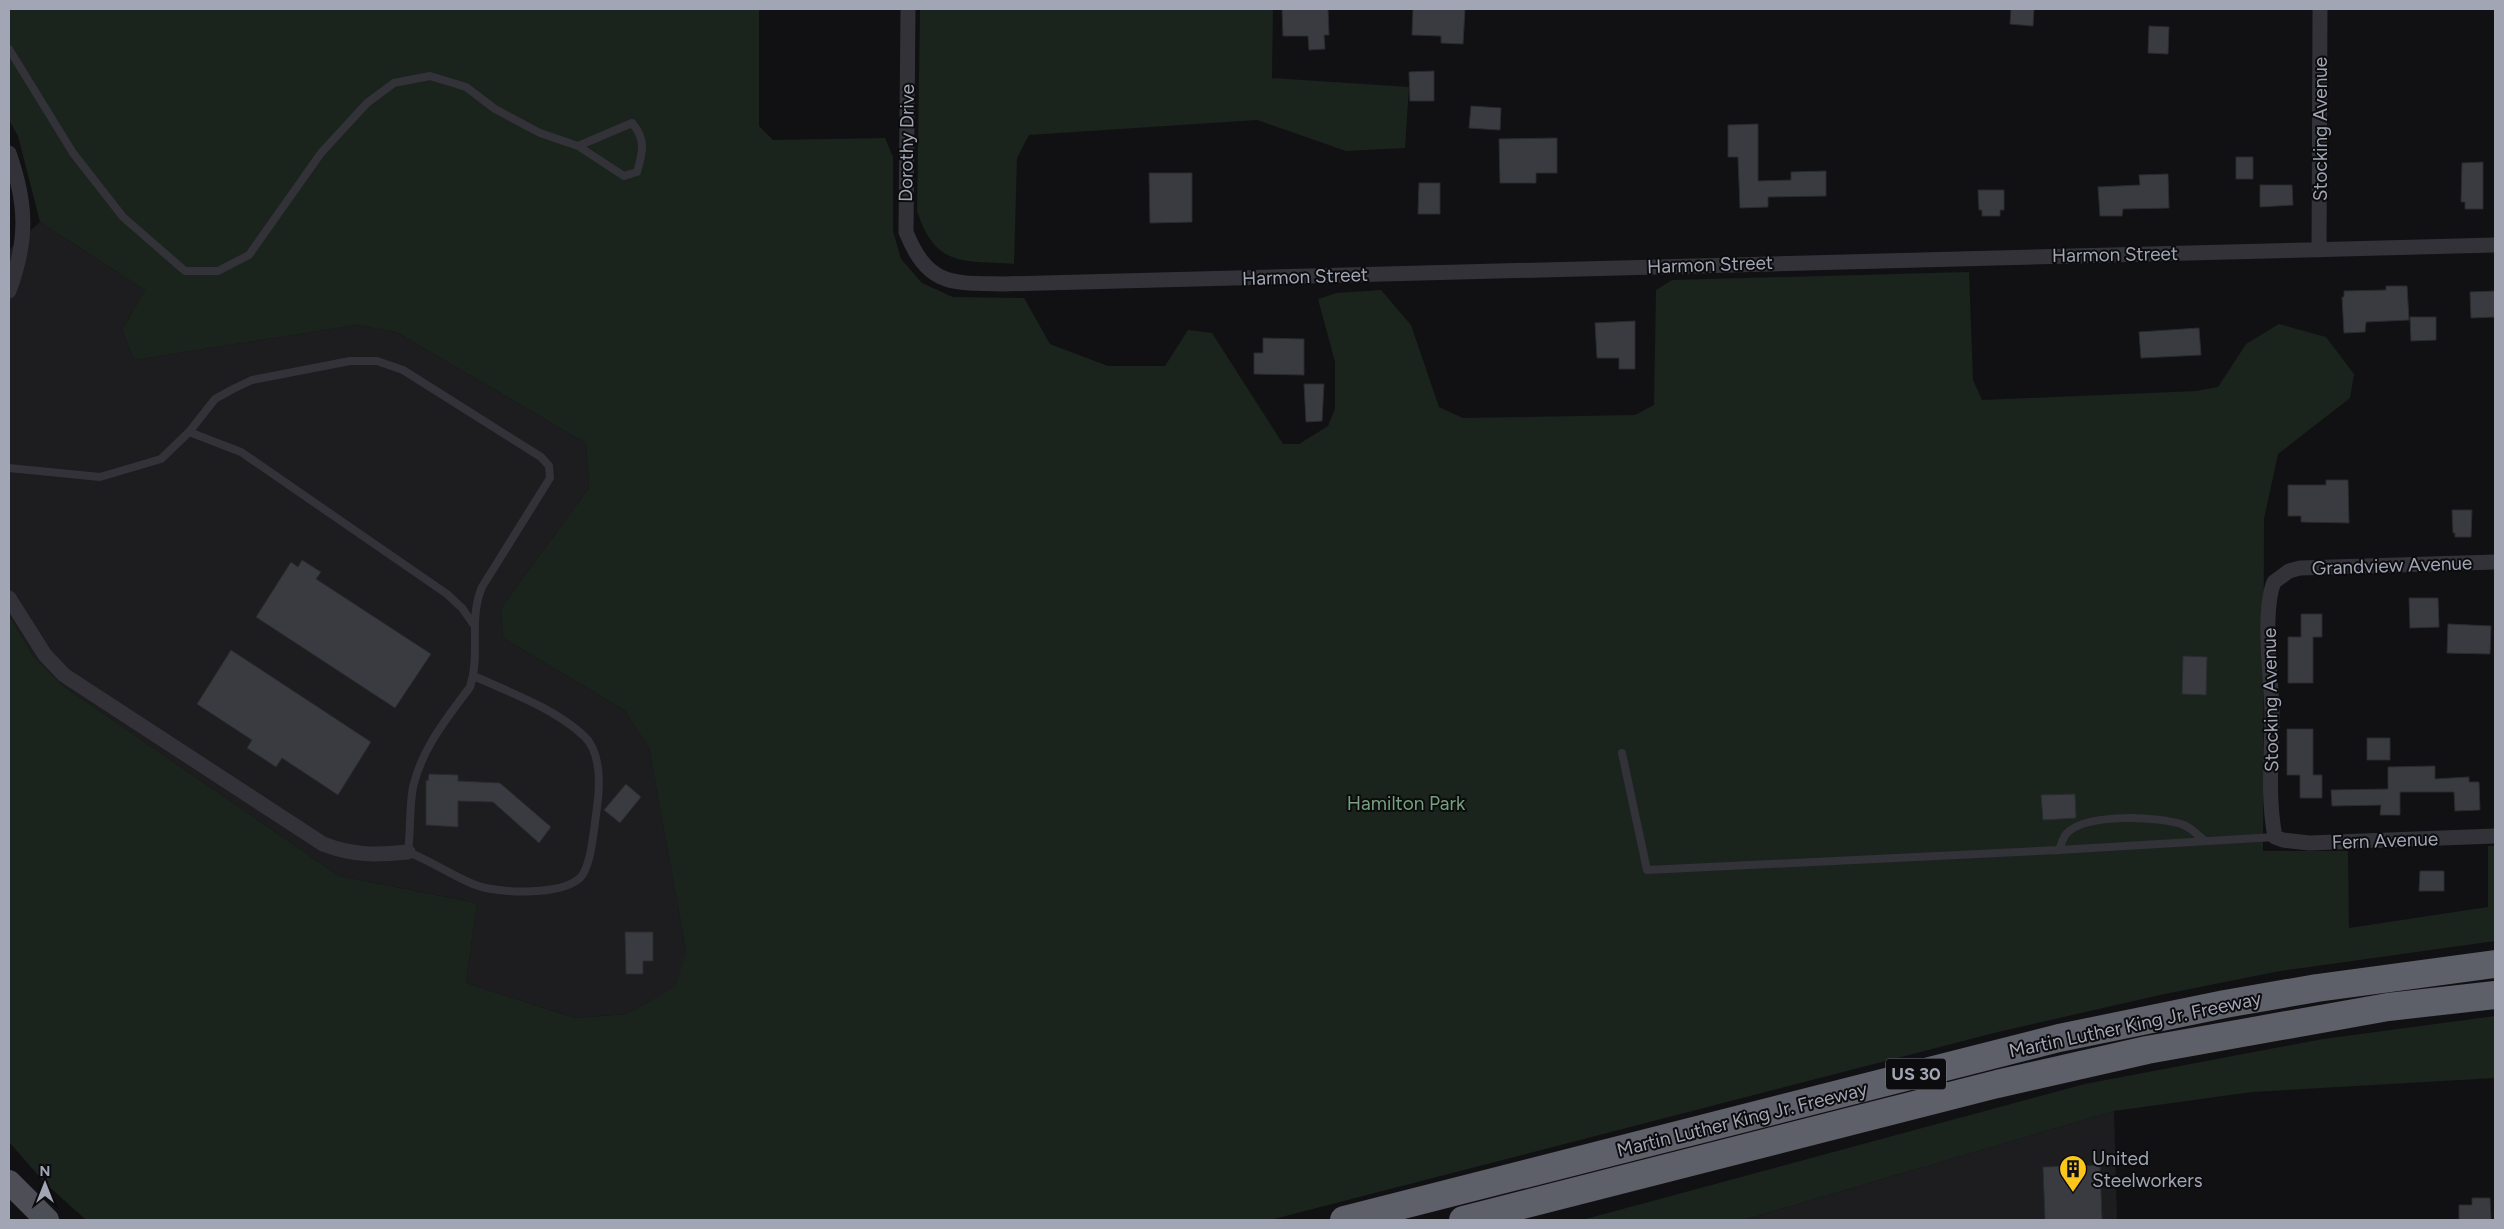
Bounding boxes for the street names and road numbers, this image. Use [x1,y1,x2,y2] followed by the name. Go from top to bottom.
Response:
[2309,57,2332,201] street label: Stocking Avenue
[894,84,919,202] street label: Dorothy Drive
[2052,242,2178,267] street label: Harmon Street
[1647,251,1773,278] street label: Harmon Street
[1242,263,1368,290] street label: Harmon Street
[2311,551,2473,580] street label: Grandview Avenue
[2258,628,2283,772] street label: Stocking Avenue
[2331,827,2439,854] street label: Fern Avenue
[2007,986,2263,1062] street label: Martin Luther King Jr. Freeway
[1886,1058,1946,1090] road number: US 30
[1614,1077,1870,1162] street label: Martin Luther King Jr. Freeway

